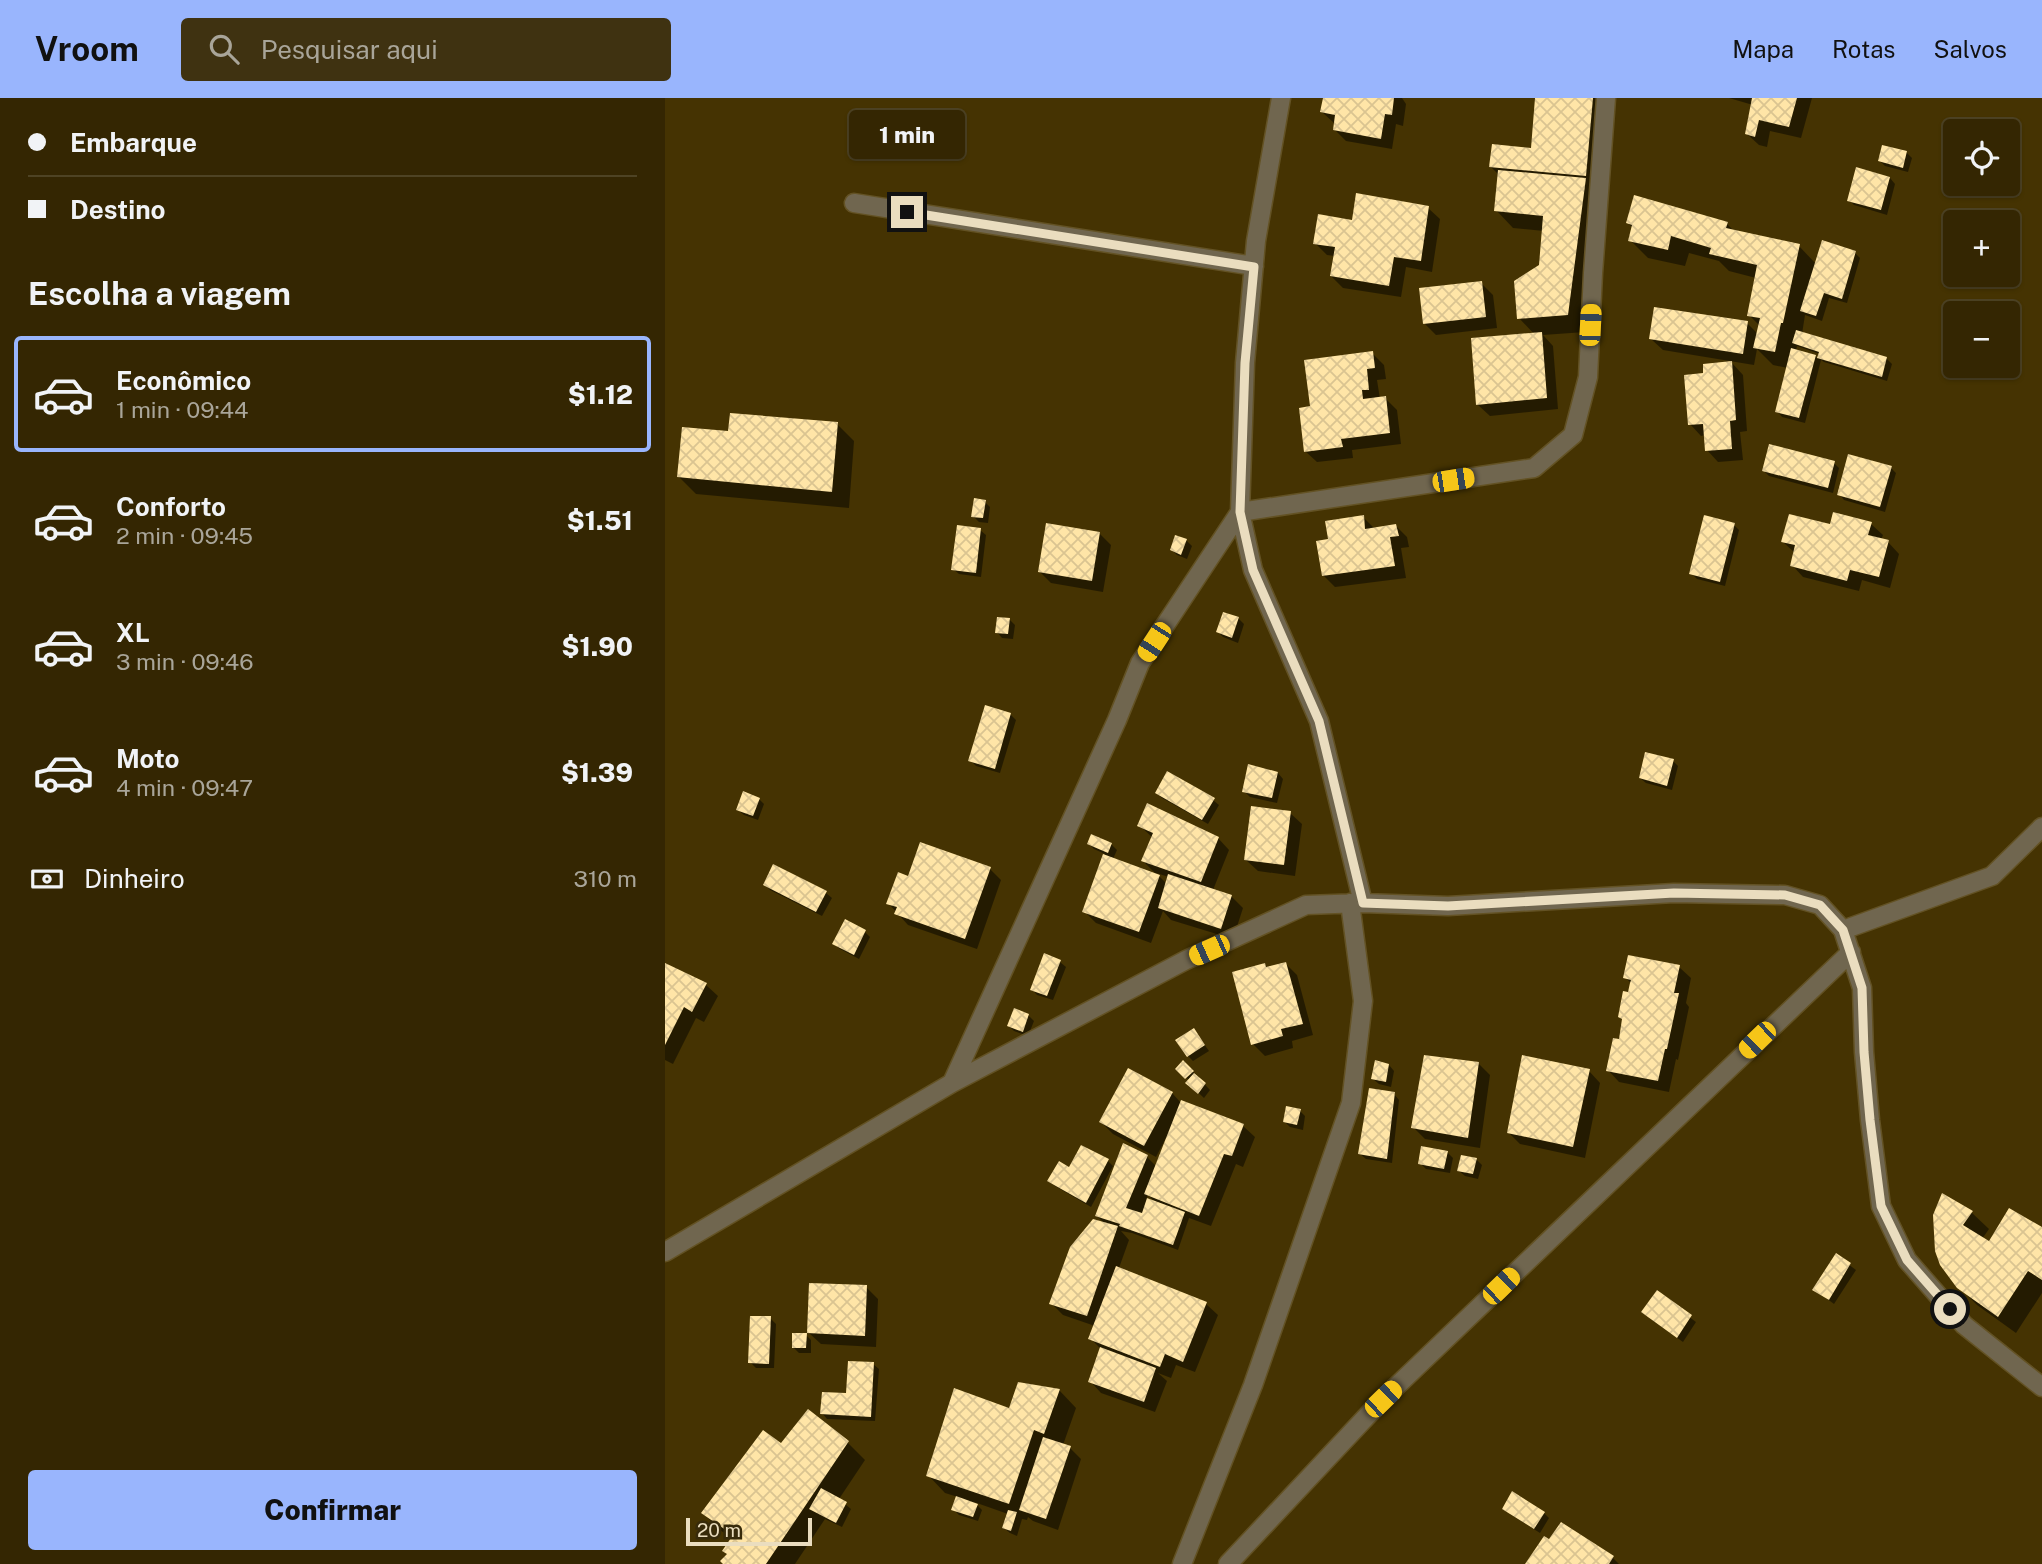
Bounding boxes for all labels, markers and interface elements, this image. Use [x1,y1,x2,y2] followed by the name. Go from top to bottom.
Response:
[181,18,671,81] search box
[35,30,139,68] text: Vroom
[205,30,243,68] icon: search
[261,34,438,65] text: Pesquisar aqui
[1732,35,1794,63] text: Mapa
[1832,35,1895,63] text: Rotas
[1933,35,2007,63] text: Salvos
[849,110,965,159] callout: 1 min
[1943,119,2020,378] map controls
[1943,119,2020,196] button: locate
[879,121,935,148] text: 1 min
[70,127,197,158] text: Embarque
[70,194,166,225] text: Destino
[891,196,923,228] route end
[1943,210,2020,287] button: +
[28,275,291,312] text: Escolha a viagem
[1943,301,2020,378] button: −
[1579,303,1602,347] car
[32,363,95,426] icon: car
[116,365,251,396] text: Econômico
[568,379,633,410] text: $1.12
[116,396,249,423] text: 1 min · 09:44
[1431,466,1476,494] car
[32,489,95,552] icon: car
[116,491,226,522] text: Conforto
[567,505,633,536] text: $1.51
[116,522,253,549] text: 2 min · 09:45
[32,615,95,678] icon: car
[116,617,150,648] text: XL
[1134,619,1175,665] car
[561,631,633,662] text: $1.90
[116,648,254,675] text: 3 min · 09:46
[32,741,95,804] icon: car
[116,743,179,774] text: Moto
[561,757,633,788] text: $1.39
[116,774,253,801] text: 4 min · 09:47
[28,860,66,898] icon: cash
[84,863,185,894] text: Dinheiro
[574,865,637,892] text: 310 m
[1186,932,1233,968] car
[1735,1018,1780,1062] car
[1479,1264,1524,1308] car
[1934,1293,1966,1325] route start
[1361,1377,1406,1421] car
[28,1470,637,1550] button: Confirmar
[686,1515,812,1547] scale bar
[697,1519,741,1541] text: 20 m

